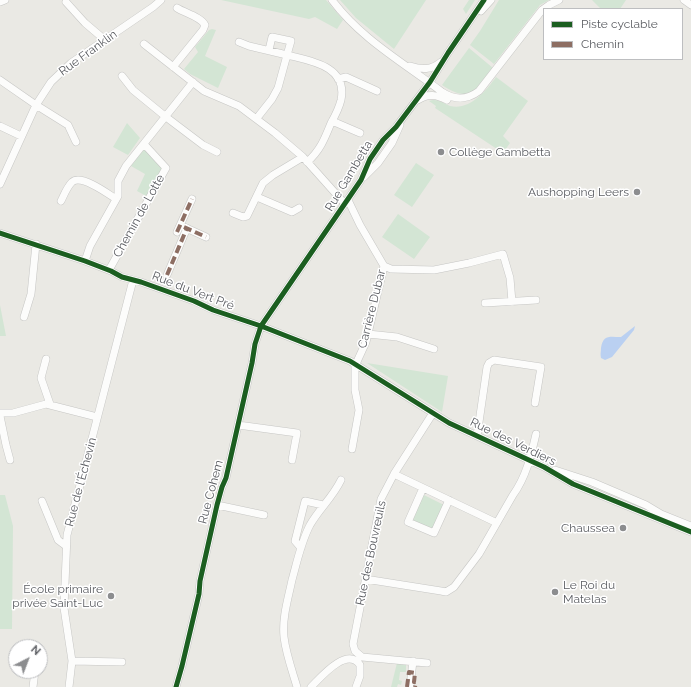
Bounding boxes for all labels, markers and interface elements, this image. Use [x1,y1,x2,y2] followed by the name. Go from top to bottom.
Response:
[543,8,683,60] legend
[581,17,658,31] text: Piste cyclable
[56,27,120,79] street label: Rue Franklin
[581,37,624,51] text: Chemin
[322,138,376,214] street label: Rue Gambetta
[449,145,551,159] place label: Collège Gambetta
[436,147,446,157] marker: Collège Gambetta
[110,172,168,260] street label: Chemin de Lotte
[528,185,629,199] place label: Aushopping Leers
[632,187,642,197] marker: Aushopping Leers
[355,268,389,350] street label: Carrière Dubar
[150,269,236,313] street label: Rue du Vert Pré
[468,415,558,469] street label: Rue des Verdiers
[62,436,100,528] street label: Rue de l'Échevin
[196,459,226,525] street label: Rue Cohem
[353,499,389,607] street label: Rue des Bouvreuils
[561,521,615,535] place label: Chaussea
[618,523,628,533] marker: Chaussea
[563,578,615,606] place label: Le Roi du Matelas
[12,582,103,610] place label: École primaire privée Saint-Luc
[550,587,560,597] marker: Le Roi du Matelas
[106,591,116,601] marker: École primaire privée Saint-Luc
[8,639,48,679] north arrow
[28,643,43,658] text: N

